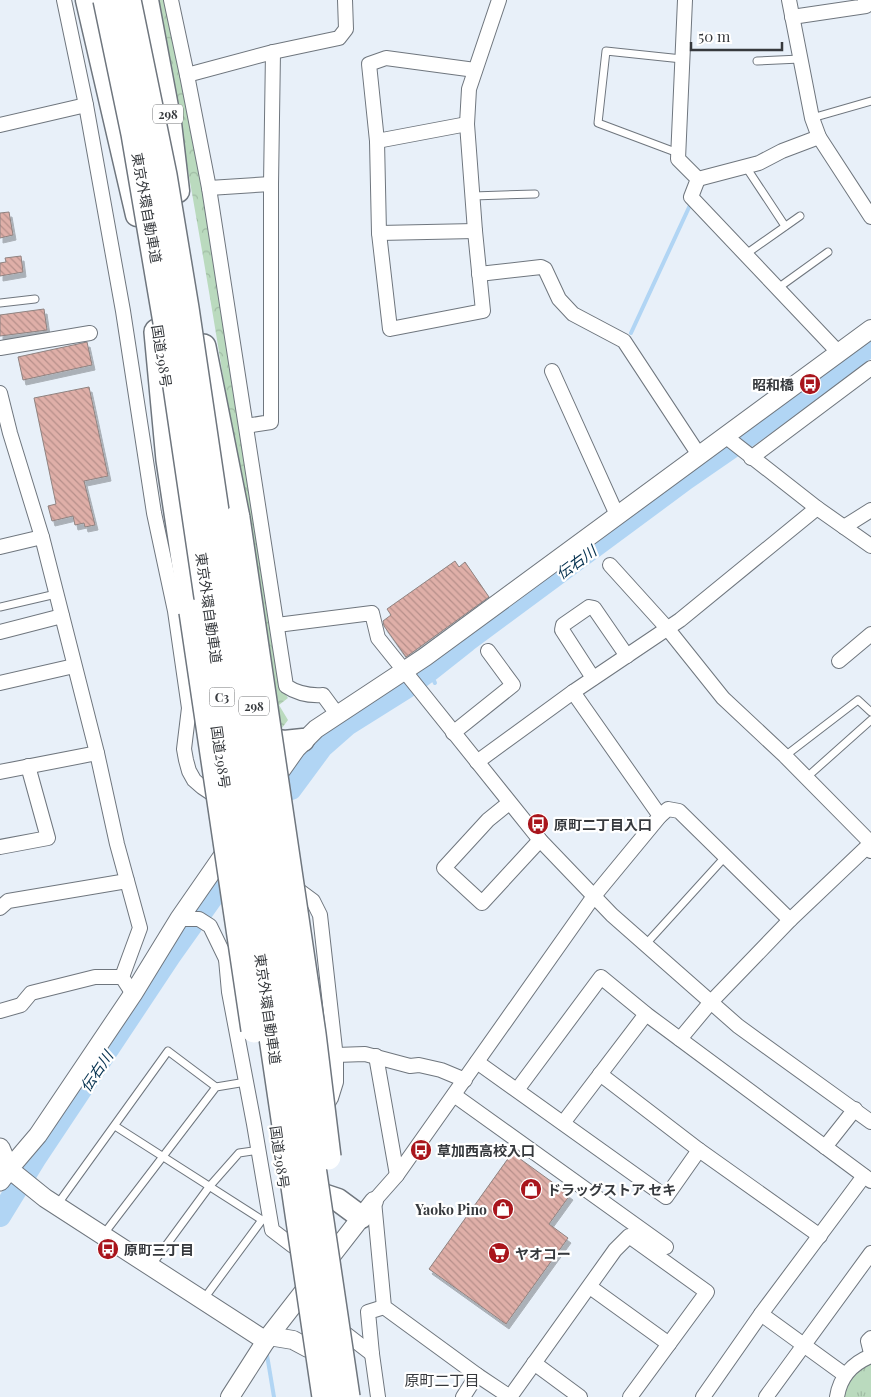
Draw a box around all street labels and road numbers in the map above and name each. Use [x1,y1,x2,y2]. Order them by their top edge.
road number: 298 [153,105,183,124]
street label: 東京外環自動車道 [128,151,166,265]
street label: 国道298号 [148,323,176,389]
street label: 東京外環自動車道 [192,551,226,665]
road number: C3 [210,688,234,706]
road number: 298 [239,696,269,716]
street label: 国道298号 [207,724,235,790]
street label: 東京外環自動車道 [251,952,285,1066]
street label: 国道298号 [266,1124,294,1190]

